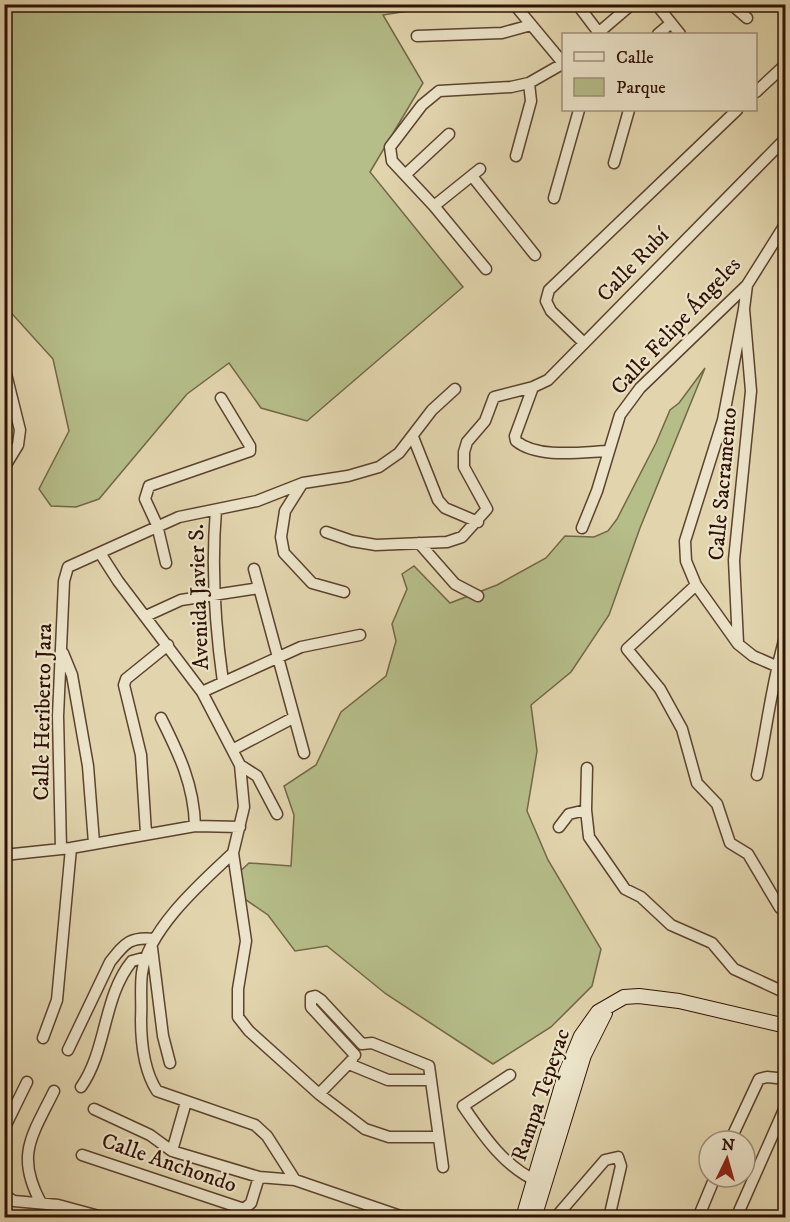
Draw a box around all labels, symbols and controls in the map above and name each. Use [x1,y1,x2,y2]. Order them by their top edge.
legend [562,33,757,111]
text: Calle [616,47,654,69]
text: Parque [616,77,666,99]
street label: Calle Rubí [591,222,676,308]
street label: Calle Felipe Ángeles [605,251,747,400]
street label: Calle Sacramento [703,406,743,562]
street label: Avenida Javier S. [183,523,215,671]
street label: Calle Heriberto Jara [28,622,58,801]
street label: Rampa Tepeyac [506,1025,576,1165]
street label: Calle Anchondo [98,1127,240,1199]
north arrow [697,1129,757,1189]
text: N [721,1135,736,1156]

